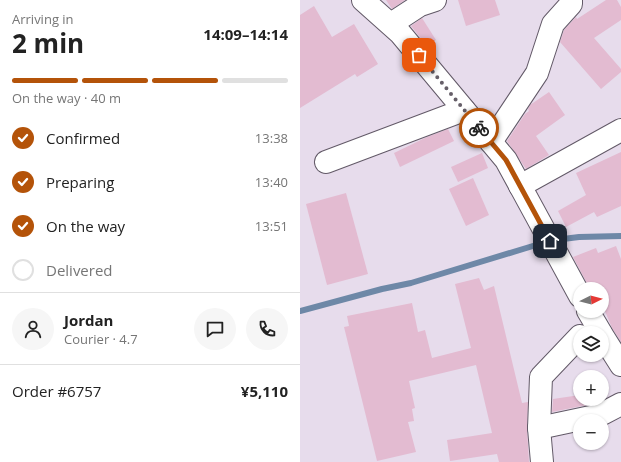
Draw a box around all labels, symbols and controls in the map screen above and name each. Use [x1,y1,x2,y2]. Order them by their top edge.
text: Arriving in [12,10,74,28]
text: 14:09–14:14 [203,24,288,44]
text: 2 min [12,25,84,61]
pin [402,38,436,72]
icon: bag [408,44,430,66]
text: On the way · 40 m [12,89,121,107]
courier [459,108,499,148]
icon: bike [468,117,490,139]
icon: check [12,127,34,149]
text: Confirmed [46,128,120,148]
text: 13:38 [255,129,288,147]
icon: check [12,171,34,193]
text: Preparing [46,172,114,192]
text: 13:40 [255,173,288,191]
icon: check [12,215,34,237]
text: On the way [46,216,125,236]
text: 13:51 [255,217,288,235]
pin [533,224,567,258]
icon: home [539,230,561,252]
text: Delivered [46,260,113,280]
north arrow [573,282,609,318]
map controls [573,282,609,450]
button: person [12,308,54,350]
button: chat [194,308,236,350]
button: phone [246,308,288,350]
text: Jordan [64,310,113,330]
button: layers [573,326,609,362]
text: Courier · 4.7 [64,330,138,348]
button: + [573,370,609,406]
text: Order #6757 [12,381,101,401]
text: ¥5,110 [241,381,288,401]
button: − [573,414,609,450]

